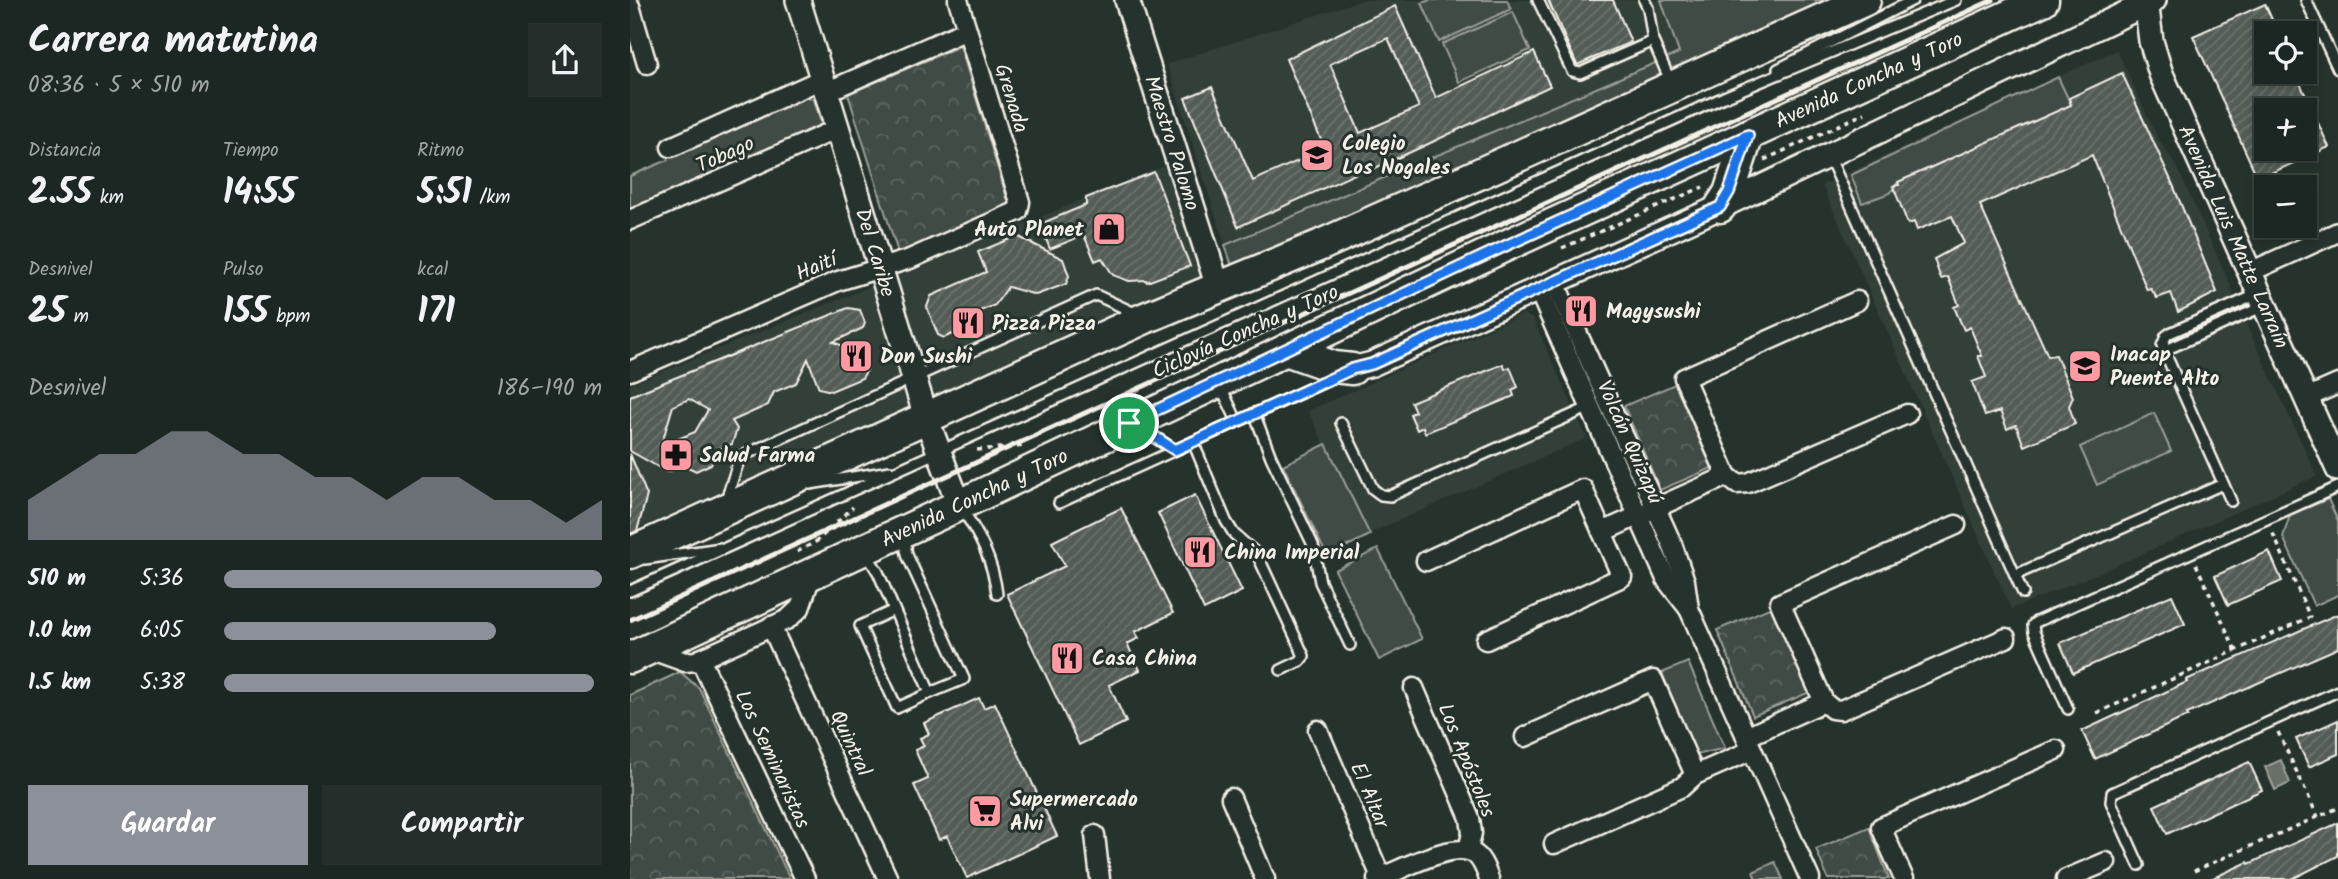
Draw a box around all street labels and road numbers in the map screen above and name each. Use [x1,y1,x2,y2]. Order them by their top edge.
street label: Avenida Concha y Toro [1770,24,1969,139]
street label: Grenada [984,60,1037,137]
street label: Maestro Palomo [1134,72,1208,215]
street label: Avenida Luis Matte Larraín [2168,120,2297,354]
street label: Tobago [691,128,760,183]
street label: Del Caribe [845,204,903,302]
street label: Haití [791,243,845,291]
street label: Ciclovía Concha y Toro [1147,276,1344,388]
street label: Volcán Quizapú [1587,375,1671,511]
street label: Avenida Concha y Toro [876,440,1074,557]
street label: Los Seminaristas [725,685,818,834]
street label: Los Apóstoles [1428,698,1504,823]
street label: Quintral [820,705,879,782]
street label: El Altar [1340,758,1398,835]

